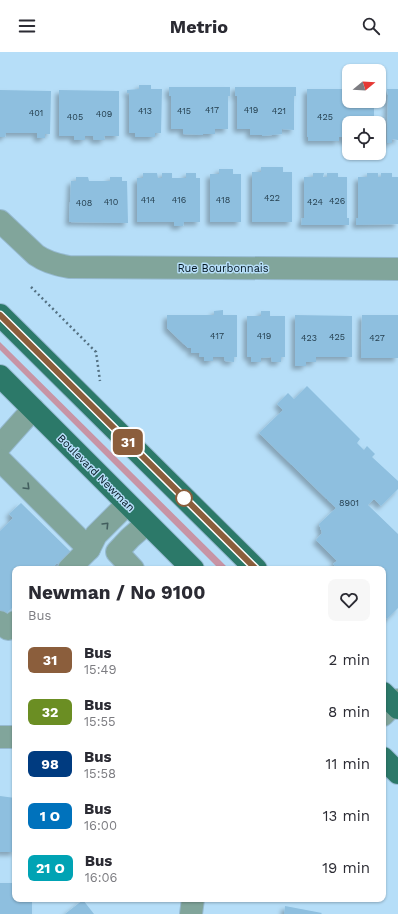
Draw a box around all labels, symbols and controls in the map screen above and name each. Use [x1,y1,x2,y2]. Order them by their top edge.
icon: menu [16,15,38,37]
icon: search [360,15,382,37]
text: Metrio [170,16,228,37]
north arrow [342,64,386,108]
map controls [342,64,386,160]
house number: 417 [205,105,219,115]
house number: 419 [244,105,258,115]
house number: 413 [138,106,152,116]
house number: 415 [177,106,191,116]
house number: 421 [272,106,286,116]
house number: 401 [29,108,43,118]
house number: 409 [96,109,112,119]
house number: 405 [67,112,83,122]
house number: 425 [317,112,333,122]
button: locate [342,116,386,160]
house number: 422 [264,193,280,203]
house number: 414 [141,195,156,205]
house number: 416 [172,195,186,205]
house number: 418 [216,195,230,205]
house number: 426 [329,196,345,206]
house number: 410 [104,197,119,207]
house number: 424 [307,197,323,207]
house number: 408 [76,198,92,208]
street label: Rue Bourbonnais [177,262,269,275]
house number: 417 [210,331,224,341]
house number: 419 [257,331,271,341]
house number: 425 [329,332,345,342]
house number: 423 [301,333,317,343]
house number: 427 [369,333,385,343]
line badge: 31 [110,429,146,455]
street label: Boulevard Newman [55,432,137,514]
text: 31 [121,434,135,450]
one-way arrow [23,482,30,490]
unlabelled marker [175,489,193,507]
house number: 8901 [339,498,359,508]
one-way arrow [101,522,108,530]
button: heart [328,579,370,621]
text: Newman / No 9100 [28,581,205,604]
text: Bus [28,608,51,623]
text: Bus [84,644,112,662]
text: 2 min [329,651,370,669]
text: 31 [43,652,57,668]
text: 15:49 [84,662,116,677]
text: Bus [84,696,112,714]
text: 8 min [328,703,370,721]
text: 32 [42,704,58,720]
text: 15:55 [84,714,116,729]
text: Bus [84,748,112,766]
text: 11 min [326,755,370,773]
text: 98 [41,756,59,772]
text: 15:58 [84,766,116,781]
text: Bus [84,800,112,818]
text: 13 min [323,807,370,825]
text: 1 O [40,808,60,824]
text: 16:00 [84,818,117,833]
text: Bus [85,852,112,870]
text: 19 min [322,859,370,877]
text: 21 O [36,860,65,876]
text: 16:06 [85,870,118,885]

